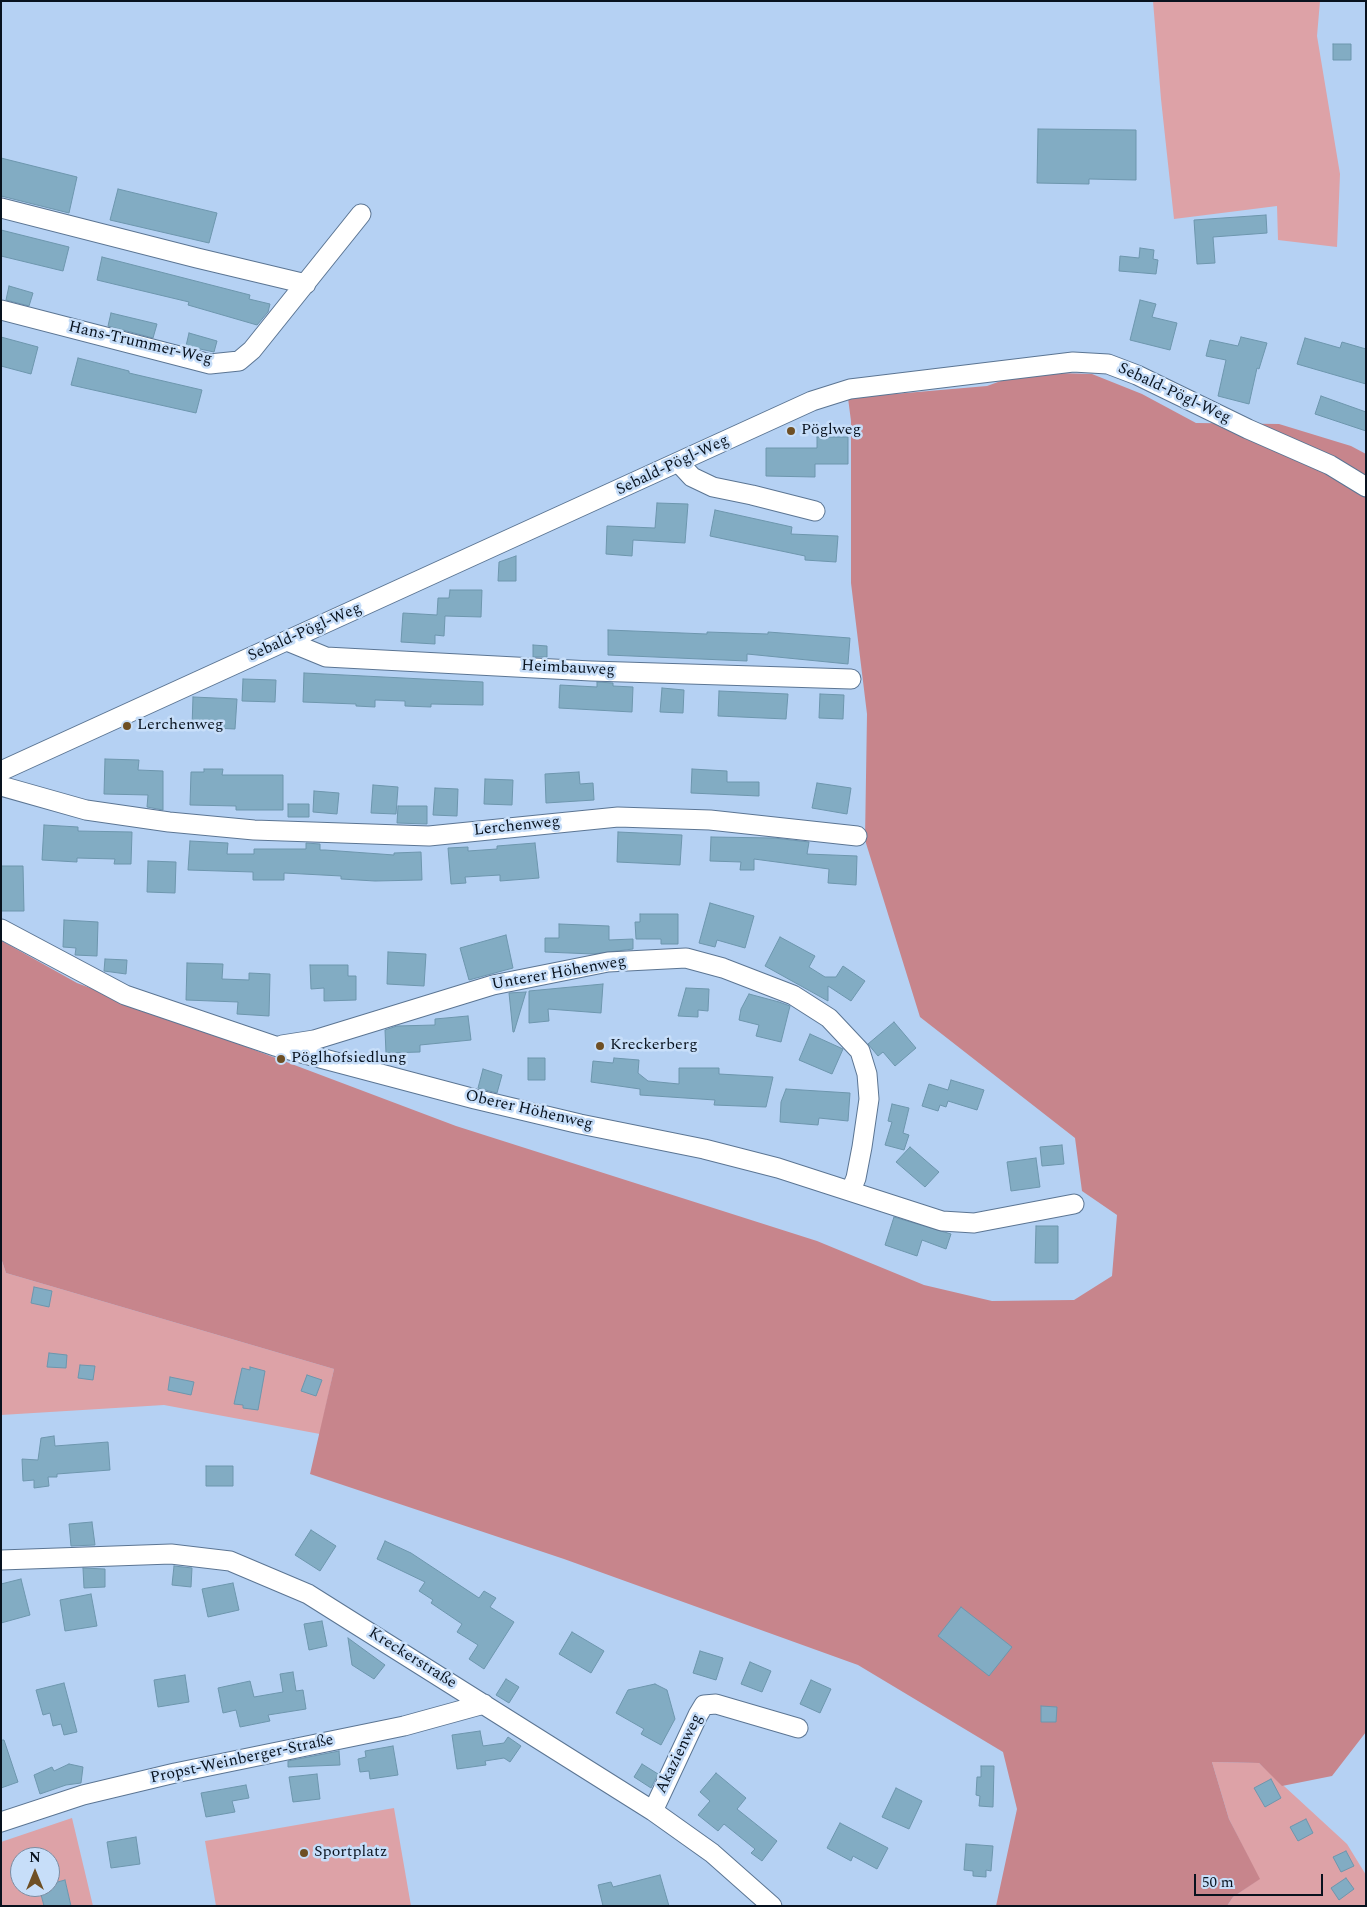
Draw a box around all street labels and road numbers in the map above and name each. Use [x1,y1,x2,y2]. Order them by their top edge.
street label: Hans-Trummer-Weg [66,318,214,370]
street label: Sebald-Pögl-Weg [1115,359,1233,429]
street label: Sebald-Pögl-Weg [614,431,732,501]
street label: Sebald-Pögl-Weg [245,599,365,667]
street label: Heimbauweg [521,657,615,681]
street label: Lerchenweg [473,813,561,841]
street label: Unterer Höhenweg [490,953,628,995]
street label: Oberer Höhenweg [463,1087,595,1135]
street label: Kreckerstraße [364,1624,460,1694]
street label: Akazienweg [652,1711,708,1797]
street label: Propst-Weinberger-Straße [149,1731,335,1789]

